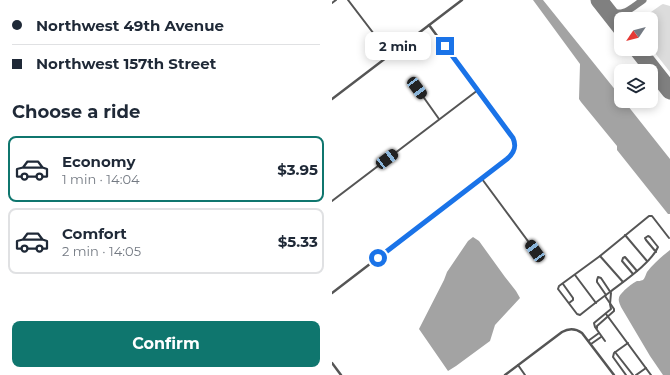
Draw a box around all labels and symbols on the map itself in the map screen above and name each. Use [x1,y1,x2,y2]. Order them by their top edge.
north arrow [614,12,658,56]
callout: 2 min [365,32,431,60]
route end [436,37,454,55]
car [405,75,429,101]
car [374,147,400,171]
car [523,238,547,264]
route start [369,249,387,267]

